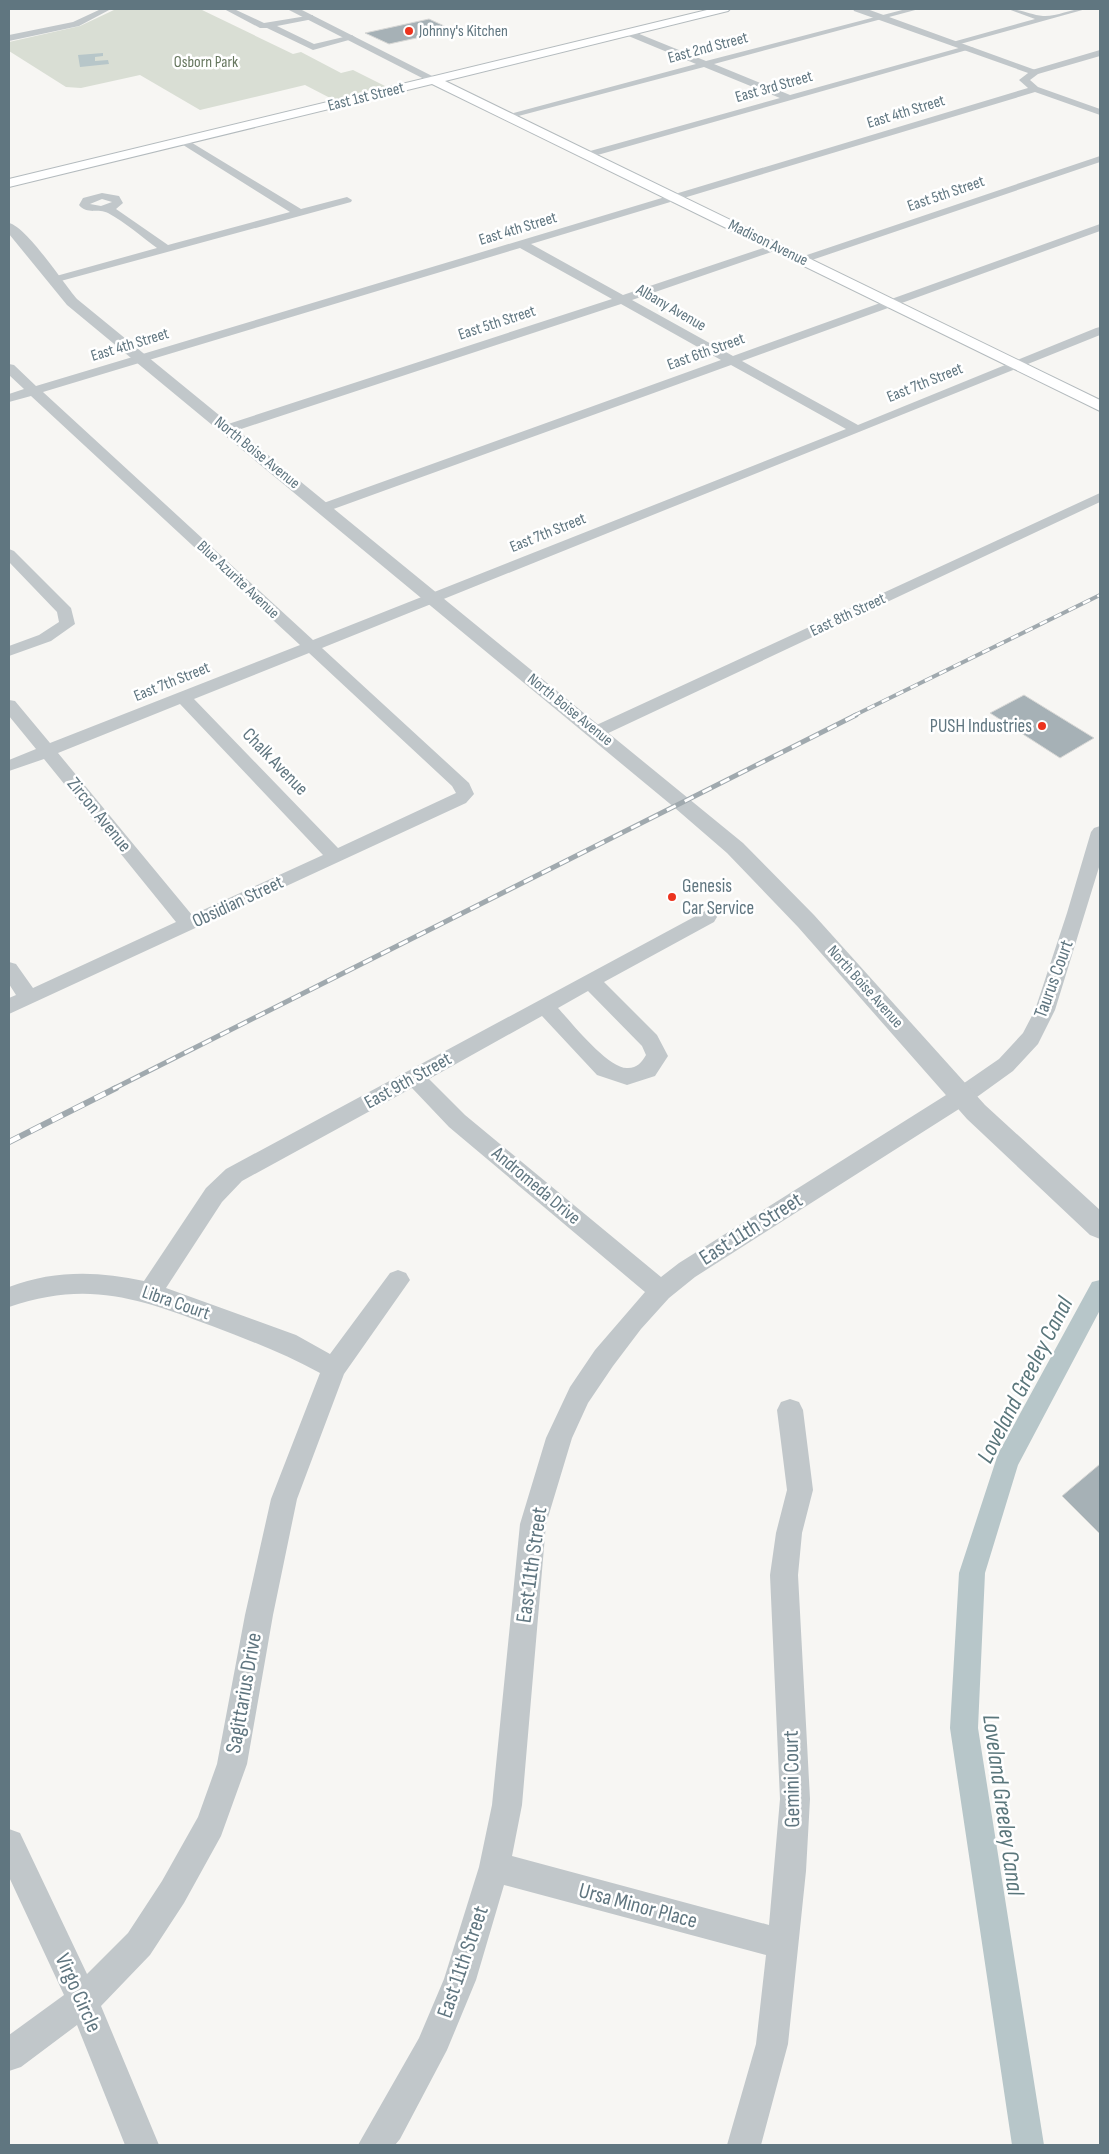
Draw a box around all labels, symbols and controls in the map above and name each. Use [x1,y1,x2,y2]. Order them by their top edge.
place label: Johnny's Kitchen [418,22,508,41]
marker: Johnny's Kitchen [403,25,415,37]
street label: East 2nd Street [666,28,750,68]
park label: Osborn Park [174,53,238,72]
street label: East 3rd Street [733,67,815,107]
street label: East 1st Street [326,78,406,116]
street label: East 4th Street [865,91,947,133]
street label: East 5th Street [905,172,987,216]
street label: East 4th Street [477,208,559,250]
street label: Madison Avenue [725,216,811,270]
street label: Albany Avenue [632,280,709,336]
street label: East 5th Street [456,302,538,344]
street label: East 4th Street [89,324,171,366]
street label: East 6th Street [665,329,747,375]
street label: East 7th Street [884,359,966,407]
street label: North Boise Avenue [210,413,304,493]
street label: East 7th Street [507,509,589,557]
street label: Blue Azurite Avenue [193,537,283,623]
street label: East 8th Street [807,589,889,641]
street label: East 7th Street [131,658,213,706]
street label: North Boise Avenue [523,670,617,750]
place label: PUSH Industries [930,715,1032,738]
marker: PUSH Industries [1036,720,1048,732]
street label: Chalk Avenue [237,723,313,801]
street label: Zircon Avenue [62,773,136,857]
street label: Obsidian Street [189,871,287,933]
place label: Genesis Car Service [682,875,754,920]
marker: Genesis Car Service [666,891,678,903]
street label: Taurus Court [1029,937,1079,1021]
street label: North Boise Avenue [823,942,907,1032]
street label: East 9th Street [360,1048,456,1114]
street label: Andromeda Drive [486,1142,585,1230]
street label: East 11th Street [694,1187,808,1271]
street label: Libra Court [139,1281,213,1325]
water label: Loveland Greeley Canal [971,1292,1080,1468]
street label: East 11th Street [511,1505,554,1625]
street label: Sagittarius Drive [220,1631,268,1755]
water label: Loveland Greeley Canal [976,1713,1030,1898]
street label: Gemini Court [778,1730,806,1828]
street label: Ursa Minor Place [576,1877,700,1935]
street label: East 11th Street [431,1902,495,2022]
street label: Virgo Circle [49,1949,107,2037]

